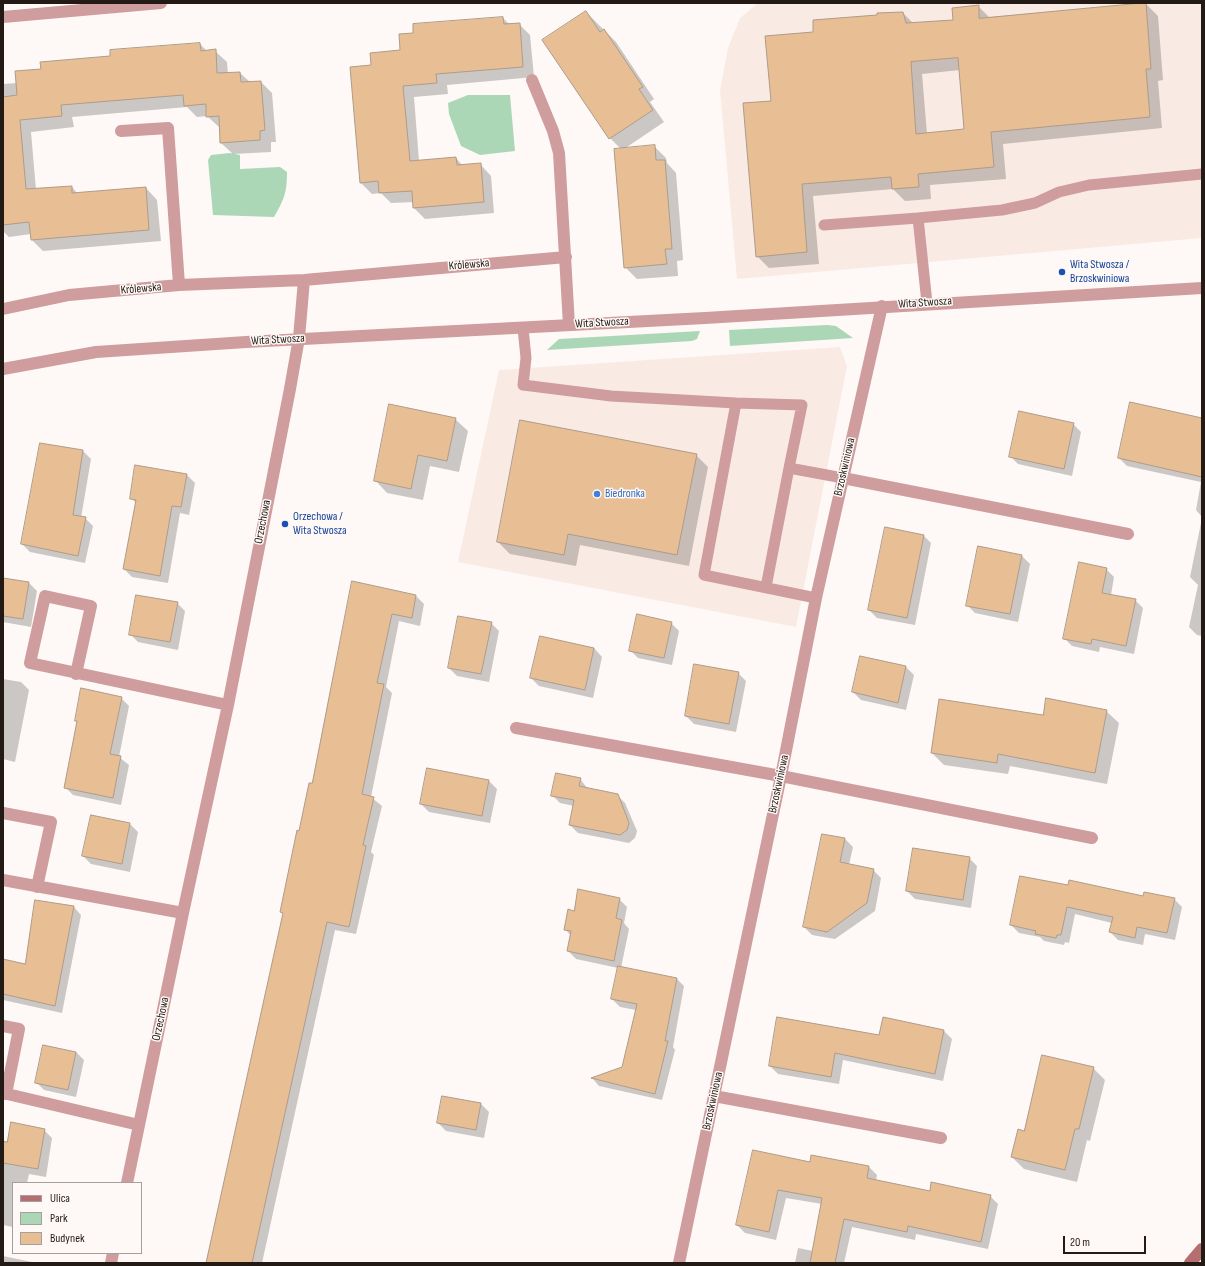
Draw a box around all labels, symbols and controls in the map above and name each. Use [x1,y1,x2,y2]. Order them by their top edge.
street label: Królewska [448,256,490,274]
place label: Wita Stwosza / Brzoskwiniowa [1070,258,1129,286]
marker: Wita Stwosza / Brzoskwiniowa [1057,267,1067,277]
street label: Królewska [120,280,162,298]
street label: Wita Stwosza [898,294,952,312]
street label: Wita Stwosza [575,314,629,332]
street label: Wita Stwosza [251,331,305,349]
street label: Brzoskwiniowa [831,436,859,498]
place label: Biedronka [605,487,645,501]
marker: Biedronka [592,489,602,499]
street label: Orzechowa [252,499,274,545]
place label: Orzechowa / Wita Stwosza [293,510,347,538]
marker: Orzechowa / Wita Stwosza [280,519,290,529]
street label: Brzoskwiniowa [766,754,792,814]
street label: Orzechowa [149,996,173,1042]
street label: Brzoskwiniowa [700,1071,726,1131]
legend [12,1182,142,1254]
text: Ulica [50,1191,70,1206]
text: Park [50,1211,68,1226]
scale bar [1065,1228,1148,1254]
text: Budynek [50,1231,85,1246]
text: 20 m [1070,1235,1090,1250]

